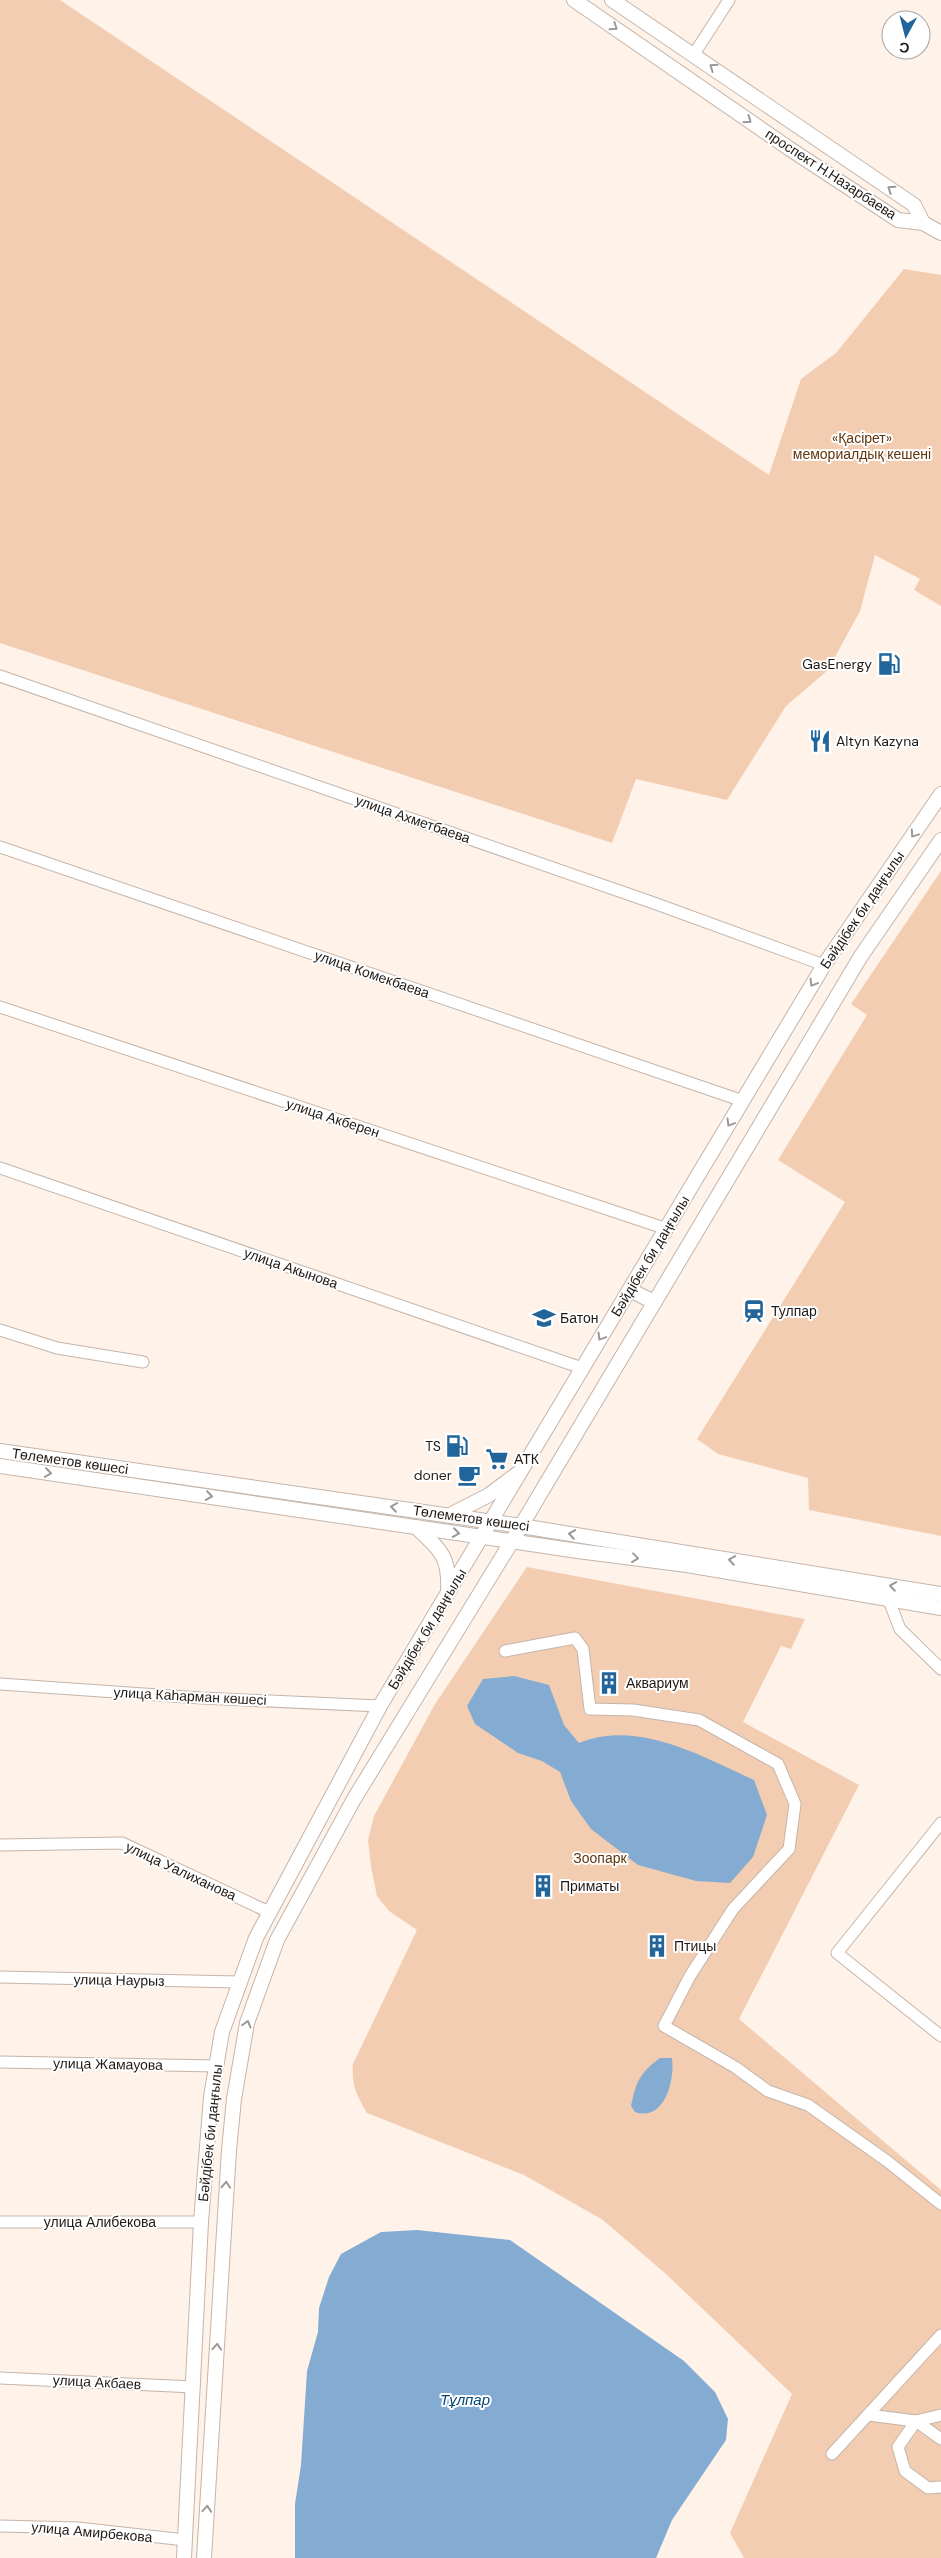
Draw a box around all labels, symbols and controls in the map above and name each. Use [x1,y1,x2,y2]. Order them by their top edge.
north arrow [881,10,931,60]
one-way arrow [609,21,618,31]
text: С [898,38,911,57]
one-way arrow [709,64,719,73]
one-way arrow [742,114,752,123]
street label: проспект Н.Назарбаева [762,125,900,223]
one-way arrow [887,186,896,195]
park label: «Қасірет» мемориалдық кешені [793,429,931,463]
fuel station icon: GasEnergy [876,651,902,677]
place label: GasEnergy [802,655,872,673]
restaurant icon: Altyn Kazyna [807,728,833,754]
place label: Altyn Kazyna [836,732,919,750]
street label: улица Ахметбаева [353,791,473,847]
one-way arrow [911,828,920,838]
street label: Бәйдібек би даңғылы [816,848,908,972]
street label: улица Комекбаева [312,946,432,1002]
one-way arrow [810,978,820,987]
street label: улица Акберен [284,1094,382,1142]
one-way arrow [726,1117,736,1126]
street label: Бәйдібек би даңғылы [607,1192,693,1320]
street label: улица Акынова [242,1243,341,1293]
station icon: Тулпар [741,1298,767,1324]
place label: Тулпар [771,1302,817,1320]
school or university icon: Батон [531,1305,557,1331]
place label: Батон [560,1309,598,1327]
one-way arrow [598,1331,607,1341]
fuel station icon: TS [444,1433,470,1459]
place label: TS [425,1437,441,1455]
street label: Төлеметов көшесі [11,1444,129,1478]
supermarket icon: АТК [484,1446,510,1472]
place label: АТК [514,1450,540,1468]
cafe icon: doner [456,1462,482,1488]
place label: doner [414,1466,452,1484]
one-way arrow [44,1467,53,1477]
one-way arrow [205,1490,213,1501]
street label: Төлеметов көшесі [412,1501,530,1535]
one-way arrow [390,1502,398,1513]
one-way arrow [453,1527,461,1538]
one-way arrow [568,1529,576,1539]
one-way arrow [631,1552,639,1563]
one-way arrow [728,1555,737,1565]
street label: Бәйдібек би даңғылы [384,1565,470,1693]
one-way arrow [889,1581,897,1591]
building icon: Аквариум [596,1670,622,1696]
place label: Аквариум [626,1674,689,1692]
street label: улица Каһарман көшесі [113,1683,267,1709]
street label: улица Уалиханова [123,1837,239,1905]
park label: Зоопарк [573,1849,628,1867]
building icon: Приматы [530,1873,556,1899]
place label: Приматы [560,1877,619,1895]
building icon: Птицы [644,1933,670,1959]
place label: Птицы [674,1937,716,1955]
street label: улица Наурыз [73,1970,165,1990]
one-way arrow [241,2020,252,2028]
street label: улица Жамауова [53,2054,163,2074]
street label: Бәйдібек би даңғылы [194,2063,226,2203]
one-way arrow [221,2181,232,2189]
street label: улица Алибекова [44,2213,156,2231]
one-way arrow [211,2343,222,2351]
street label: улица Акбаев [52,2371,142,2393]
water label: Тұлпар [440,2390,490,2410]
one-way arrow [201,2505,212,2513]
street label: улица Амирбекова [31,2518,154,2546]

